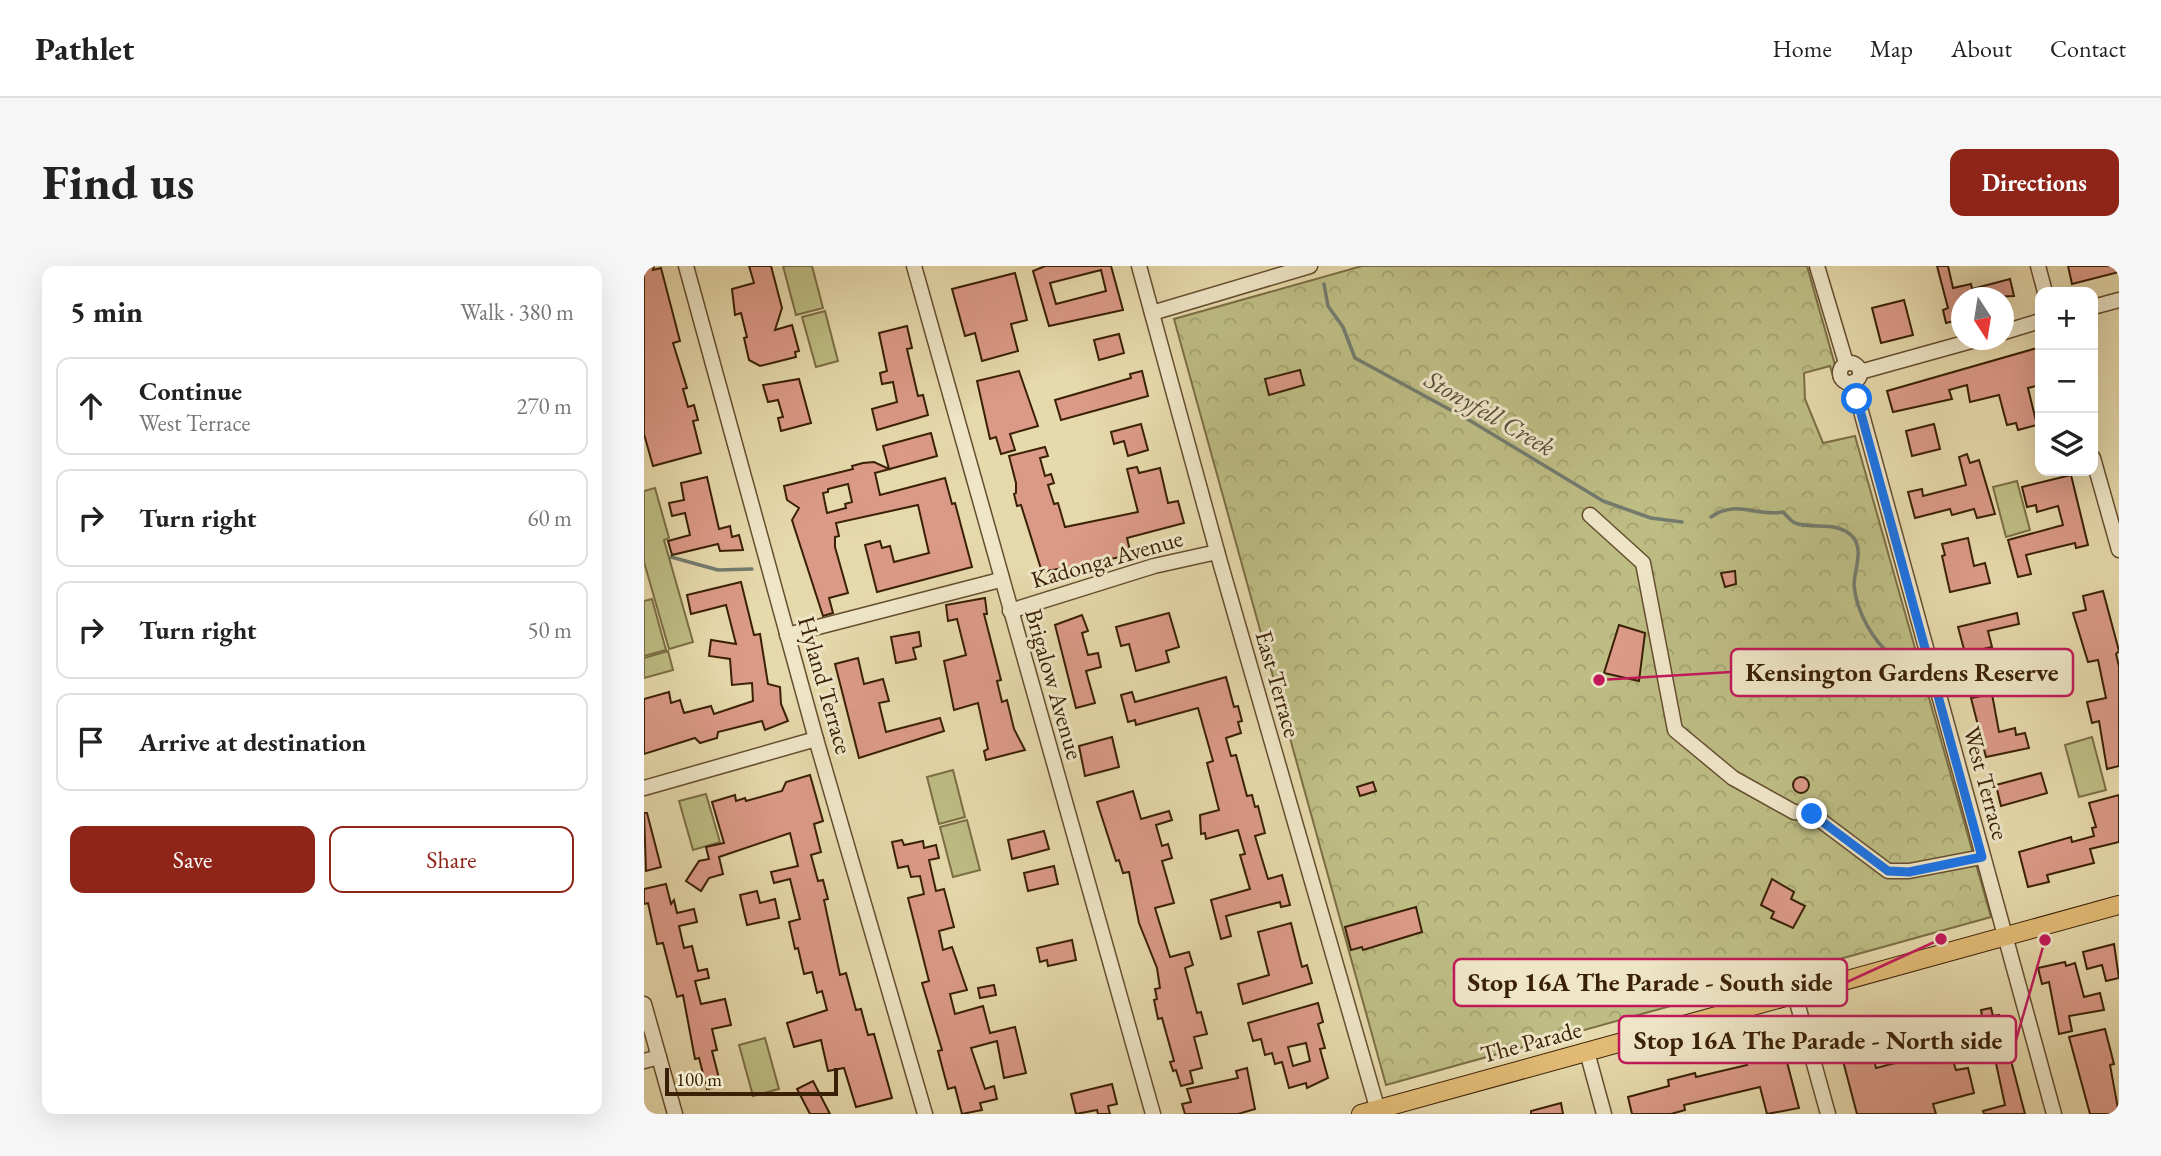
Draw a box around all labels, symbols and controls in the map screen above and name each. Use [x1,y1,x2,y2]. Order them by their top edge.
text: Pathlet [35,27,134,70]
text: Home [1772,33,1832,64]
text: Map [1870,33,1913,64]
text: About [1951,33,2012,64]
text: Contact [2050,33,2126,64]
button: Directions [1950,149,2119,216]
text: Find us [42,150,194,214]
north arrow [1951,287,2014,350]
map controls [2035,287,2098,476]
button: + [2035,287,2098,350]
text: 5 min [70,292,143,331]
text: Walk · 380 m [460,297,574,327]
button: − [2035,350,2098,413]
water label: Stonyfell Creek [1418,362,1561,464]
text: Continue [139,374,242,408]
route start [1841,383,1872,414]
icon: ahead [72,387,110,425]
text: 270 m [516,391,572,421]
text: West Terrace [139,408,250,438]
button: layers [2035,413,2098,476]
icon: right [72,499,110,537]
text: Turn right [139,501,257,535]
text: 60 m [527,503,572,533]
street label: Kadonga Avenue [1027,522,1186,595]
street label: Brigalow Avenue [1018,605,1091,763]
icon: right [72,611,110,649]
street label: Hyland Terrace [791,612,860,757]
text: Turn right [139,613,257,647]
text: 50 m [527,615,572,645]
street label: East Terrace [1248,627,1309,741]
callout: Kensington Gardens Reserve [1731,649,2073,696]
text: Kensington Gardens Reserve [1745,655,2059,689]
icon: arrive [72,723,110,761]
street label: West Terrace [1956,723,2016,843]
text: Arrive at destination [139,725,366,759]
route end [1796,798,1827,829]
button: Save [70,826,315,893]
button: Share [329,826,574,893]
callout: Stop 16A The Parade - South side [1454,959,1847,1006]
text: Stop 16A The Parade - South side [1468,965,1833,999]
street label: The Parade [1477,1013,1585,1070]
callout: Stop 16A The Parade - North side [1619,1016,2016,1063]
text: Stop 16A The Parade - North side [1634,1023,2002,1057]
scale bar [665,1065,838,1097]
text: 100 m [676,1067,722,1092]

